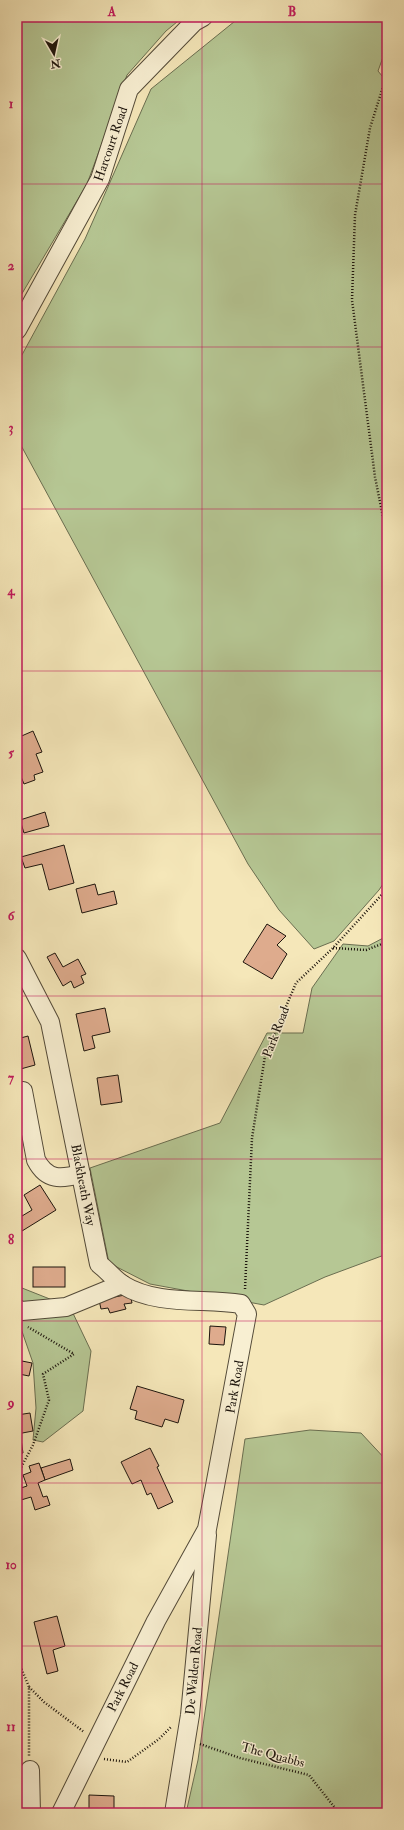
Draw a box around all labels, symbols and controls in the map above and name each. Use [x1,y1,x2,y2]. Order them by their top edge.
text: A [107,4,117,20]
text: B [288,4,296,20]
north arrow [34,34,74,74]
text: N [48,56,62,71]
text: 1 [9,96,14,112]
street label: Harcourt Road [91,104,131,183]
text: 2 [8,258,15,274]
text: 3 [9,420,14,436]
text: 4 [6,583,15,599]
text: 5 [8,745,14,761]
text: 6 [8,908,16,924]
street label: Park Road [259,1004,293,1060]
text: 7 [8,1070,15,1086]
street label: Blackheath Way [66,1143,99,1228]
text: 8 [8,1232,14,1248]
street label: Park Road [222,1359,248,1415]
text: 9 [6,1395,15,1411]
text: 10 [5,1557,17,1573]
street label: De Walden Road [182,1626,206,1715]
street label: Park Road [104,1659,143,1715]
text: 11 [6,1719,16,1735]
street label: The Quabbs [240,1739,307,1771]

